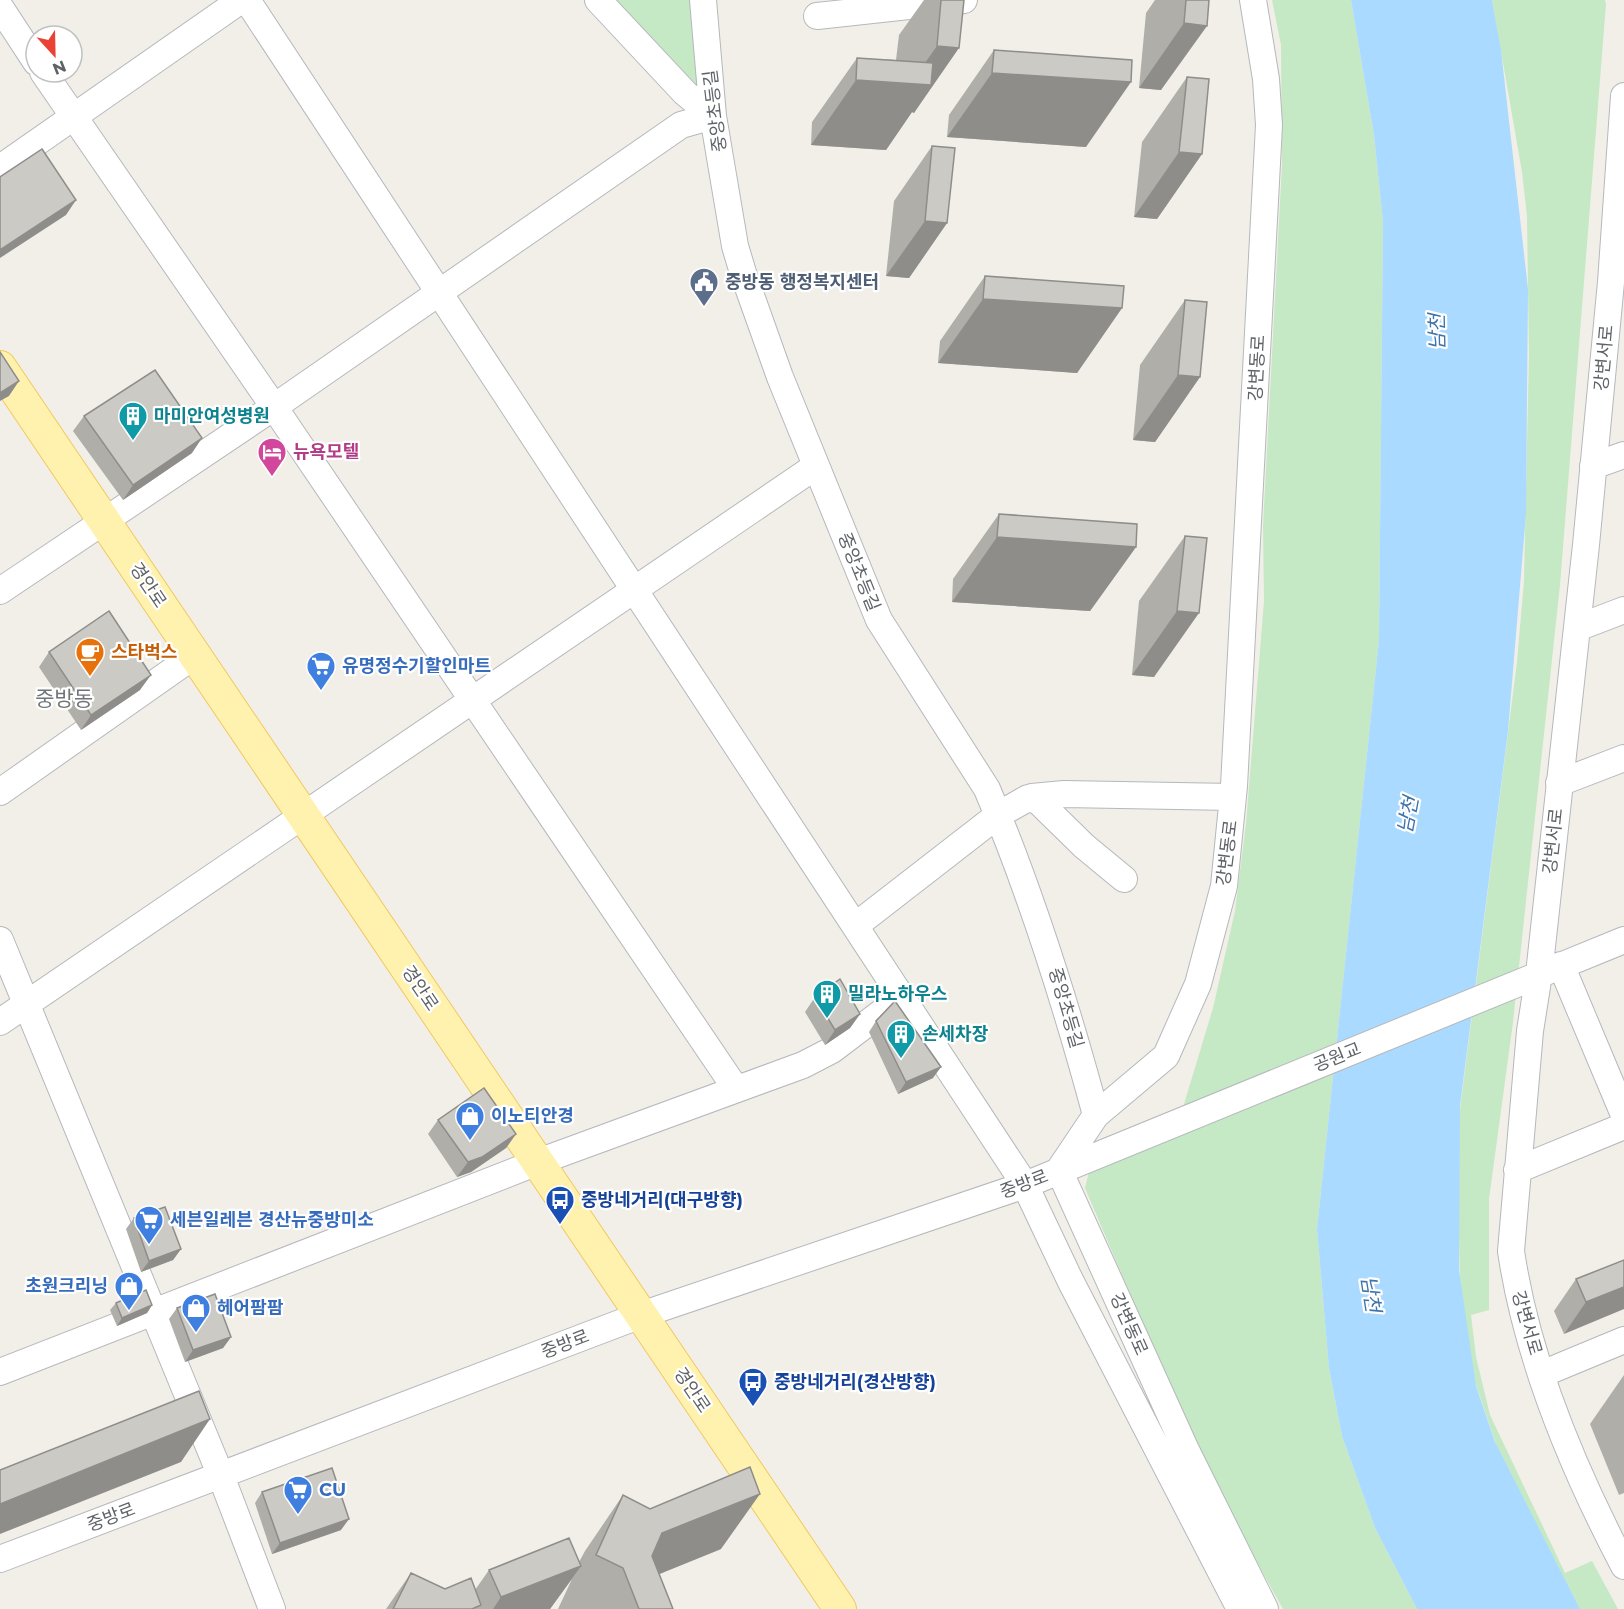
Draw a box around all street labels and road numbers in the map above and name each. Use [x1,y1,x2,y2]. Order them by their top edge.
street label: 중앙초등길 [699,69,731,153]
street label: 강변서로 [1590,324,1618,392]
street label: 강변동로 [1244,334,1270,402]
street label: 중앙초등길 [833,529,885,615]
street label: 경안로 [125,558,171,612]
street label: 강변서로 [1539,807,1567,875]
street label: 강변동로 [1212,819,1242,887]
street label: 경안로 [397,961,443,1015]
street label: 중앙초등길 [1044,965,1088,1051]
street label: 공원교 [1310,1037,1364,1077]
street label: 중방로 [997,1165,1051,1203]
street label: 강변서로 [1507,1288,1547,1358]
street label: 강변동로 [1105,1289,1153,1359]
street label: 중방로 [538,1325,592,1363]
street label: 경안로 [669,1363,715,1417]
street label: 중방로 [84,1498,138,1536]

